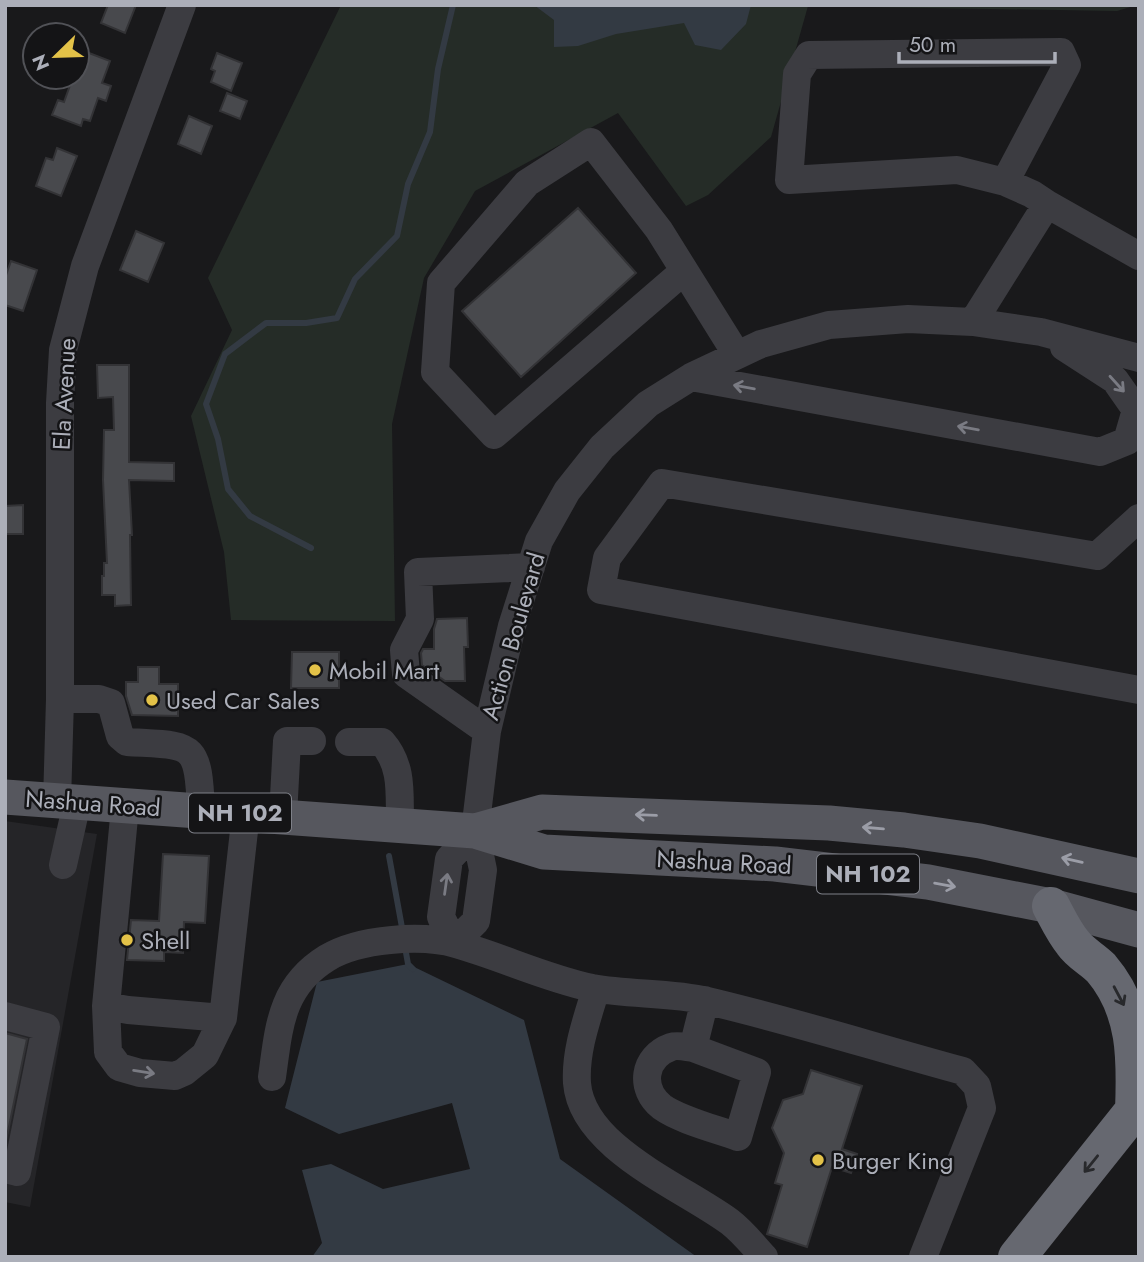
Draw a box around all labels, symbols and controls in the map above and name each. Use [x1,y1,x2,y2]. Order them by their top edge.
north arrow [21,21,91,91]
scale bar [899,21,1055,65]
text: 50 m [909,30,956,60]
text: N [25,50,56,75]
street label: Ela Avenue [44,337,84,451]
one-way arrow [1109,375,1125,393]
one-way arrow [733,380,756,393]
one-way arrow [957,421,980,434]
street label: Action Boulevard [472,548,554,724]
place label: Mobil Mart [329,653,439,688]
marker: Mobil Mart [307,662,323,678]
place label: Used Car Sales [166,683,320,718]
marker: Used Car Sales [144,692,160,708]
street label: Nashua Road [24,781,162,825]
road number: NH 102 [189,793,291,832]
one-way arrow [635,809,658,822]
one-way arrow [863,821,885,834]
street label: Nashua Road [655,841,793,883]
one-way arrow [1061,853,1084,866]
road number: NH 102 [817,854,919,894]
one-way arrow [439,873,452,896]
one-way arrow [933,879,956,892]
place label: Shell [141,923,190,958]
marker: Shell [119,932,135,948]
one-way arrow [1113,985,1126,1006]
one-way arrow [132,1066,155,1079]
place label: Burger King [832,1143,953,1178]
marker: Burger King [810,1152,826,1168]
one-way arrow [1084,1154,1099,1173]

